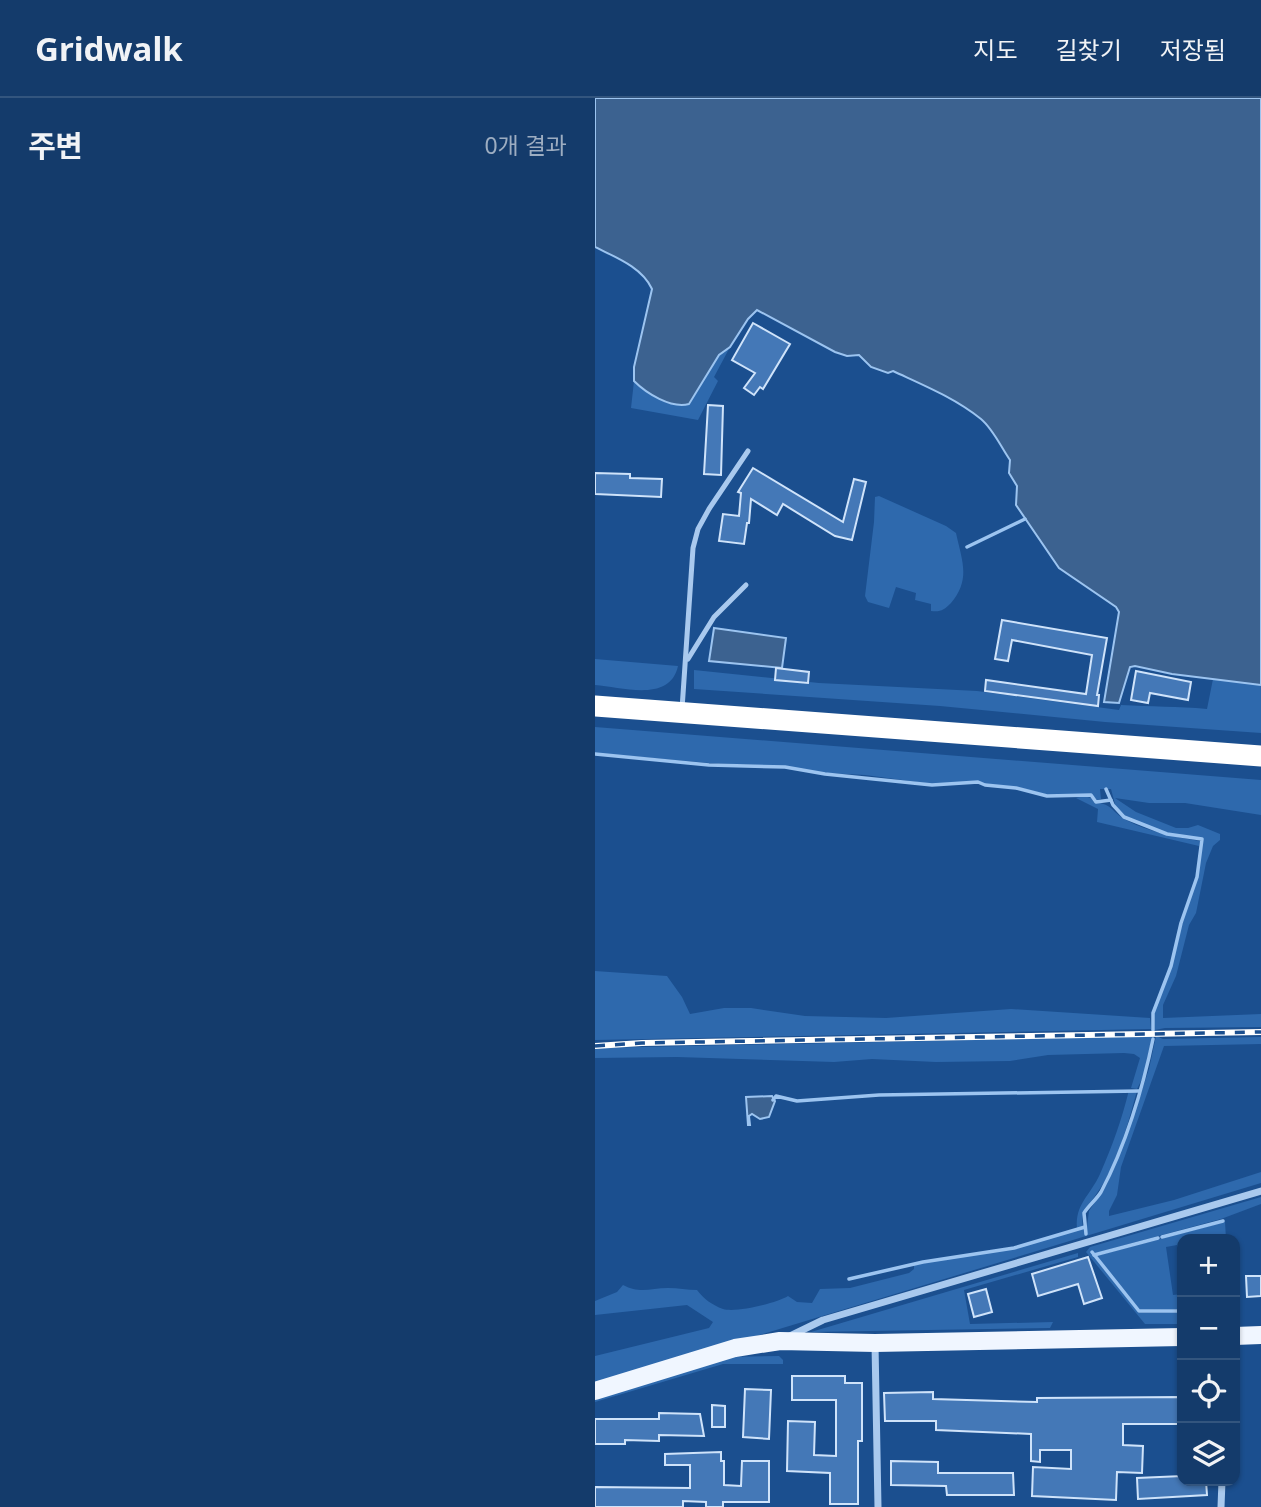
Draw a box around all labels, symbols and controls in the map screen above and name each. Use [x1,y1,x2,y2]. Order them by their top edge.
text: Gridwalk [35,26,183,71]
text: 지도 [973,33,1018,66]
text: 길찾기 [1056,33,1122,66]
text: 저장됨 [1160,33,1226,66]
text: 주변 [28,125,83,166]
text: 0개 결과 [484,129,567,161]
map controls [1177,1234,1240,1486]
button: + [1177,1234,1240,1297]
button: − [1177,1297,1240,1360]
button: locate [1177,1360,1240,1423]
button: layers [1177,1423,1240,1486]

